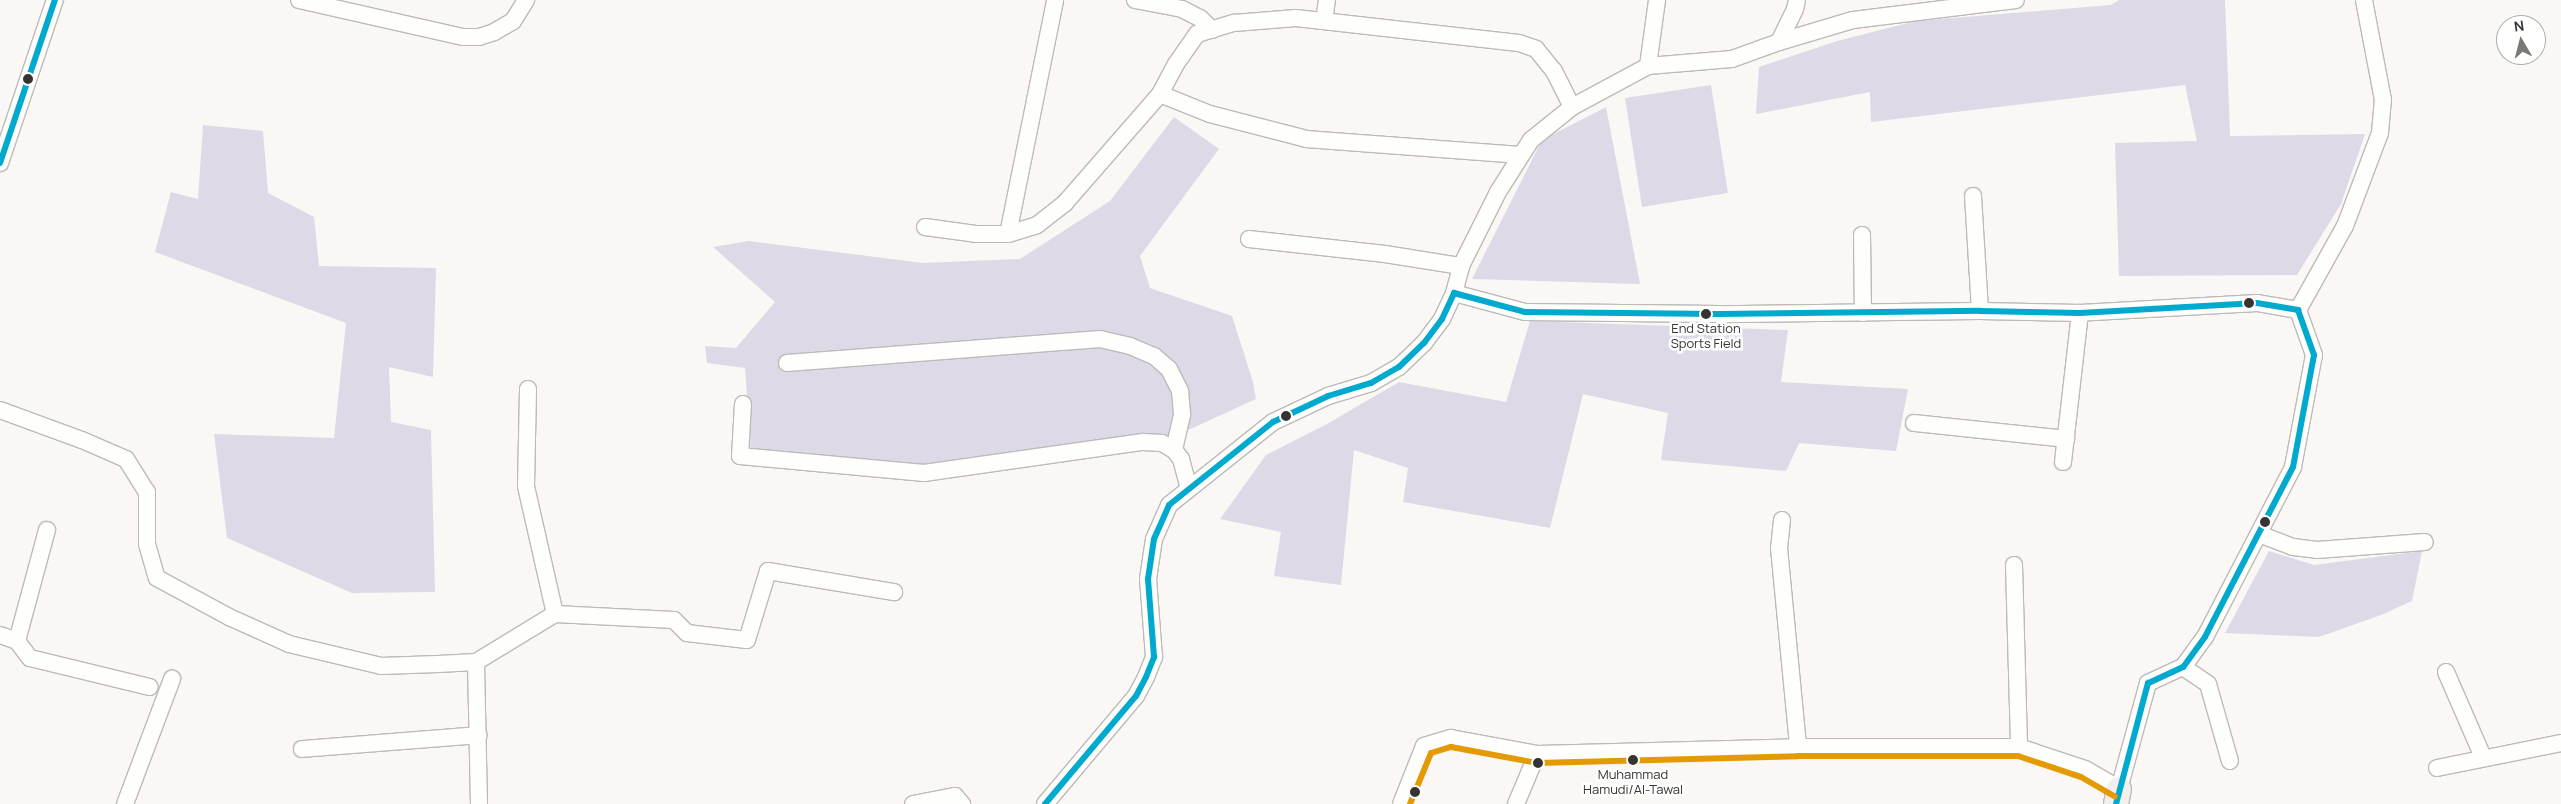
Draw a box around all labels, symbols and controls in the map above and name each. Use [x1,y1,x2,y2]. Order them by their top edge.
north arrow [2496,15,2546,65]
text: N [2513,16,2525,36]
unlabelled marker [23,74,33,84]
unlabelled marker [2244,298,2254,308]
marker: End Station Sports Field [1701,309,1711,319]
place label: End Station Sports Field [1671,321,1741,352]
unlabelled marker [1281,411,1291,421]
unlabelled marker [2260,517,2270,527]
marker: Muhammad Hamudi/Al-Tawal [1628,755,1638,765]
unlabelled marker [1533,758,1543,768]
place label: Muhammad Hamudi/Al-Tawal [1583,767,1683,798]
unlabelled marker [1410,787,1420,797]

